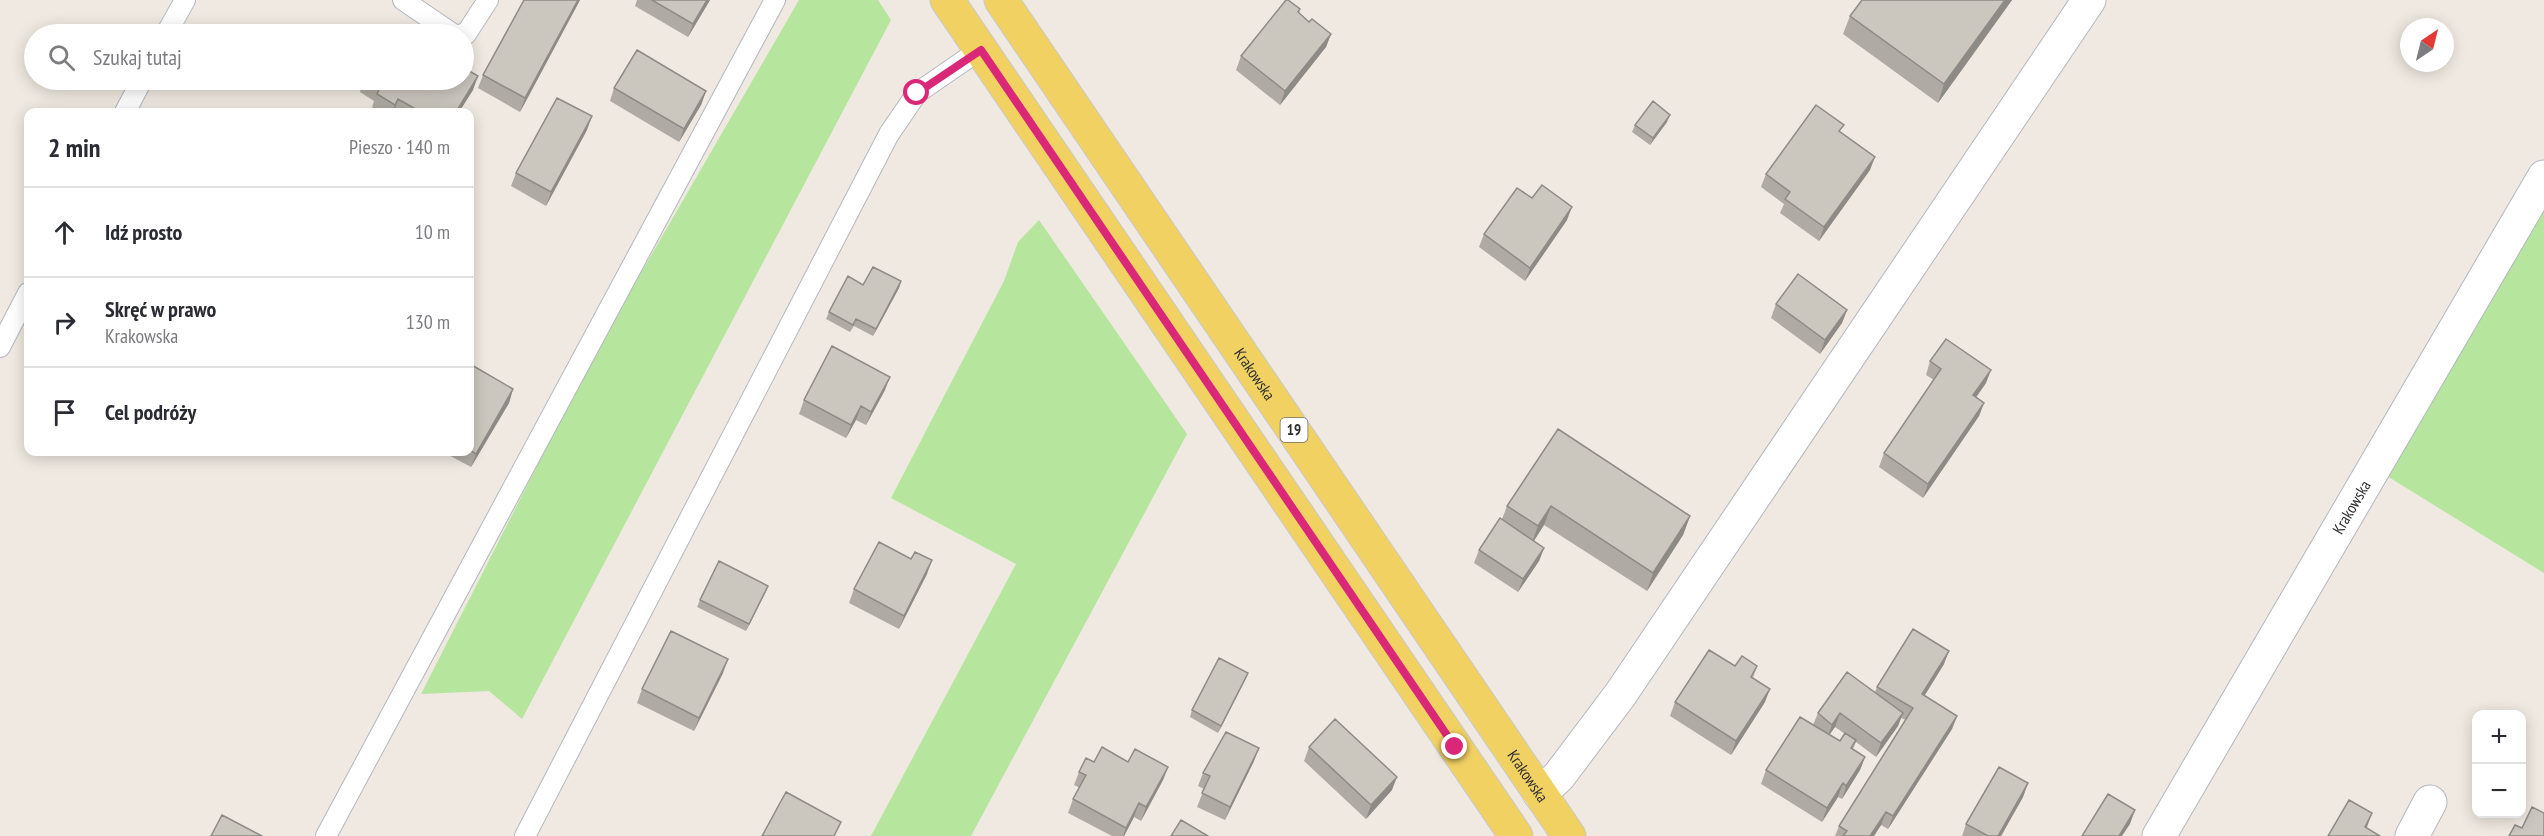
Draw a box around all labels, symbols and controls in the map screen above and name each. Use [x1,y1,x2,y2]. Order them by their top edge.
north arrow [2400,18,2454,72]
search box [24,24,474,90]
icon: search [45,41,78,74]
text: Szukaj tutaj [93,43,182,71]
route start [903,79,929,105]
text: 2 min [48,131,101,164]
text: Pieszo · 140 m [349,134,450,160]
icon: ahead [48,216,81,249]
text: Idź prosto [105,218,182,246]
text: 10 m [415,219,450,245]
text: Skręć w prawo [105,295,216,323]
icon: right [48,306,81,339]
text: 130 m [406,309,450,335]
text: Krakowska [105,323,178,349]
street label: Krakowska [1230,344,1280,404]
icon: arrive [48,396,81,429]
text: Cel podróży [105,398,196,426]
road number: 19 [1280,418,1308,442]
street label: Krakowska [2328,477,2375,537]
map controls [2472,710,2526,818]
button: + [2472,710,2526,764]
route end [1441,733,1467,759]
street label: Krakowska [1503,746,1553,806]
button: − [2472,764,2526,818]

